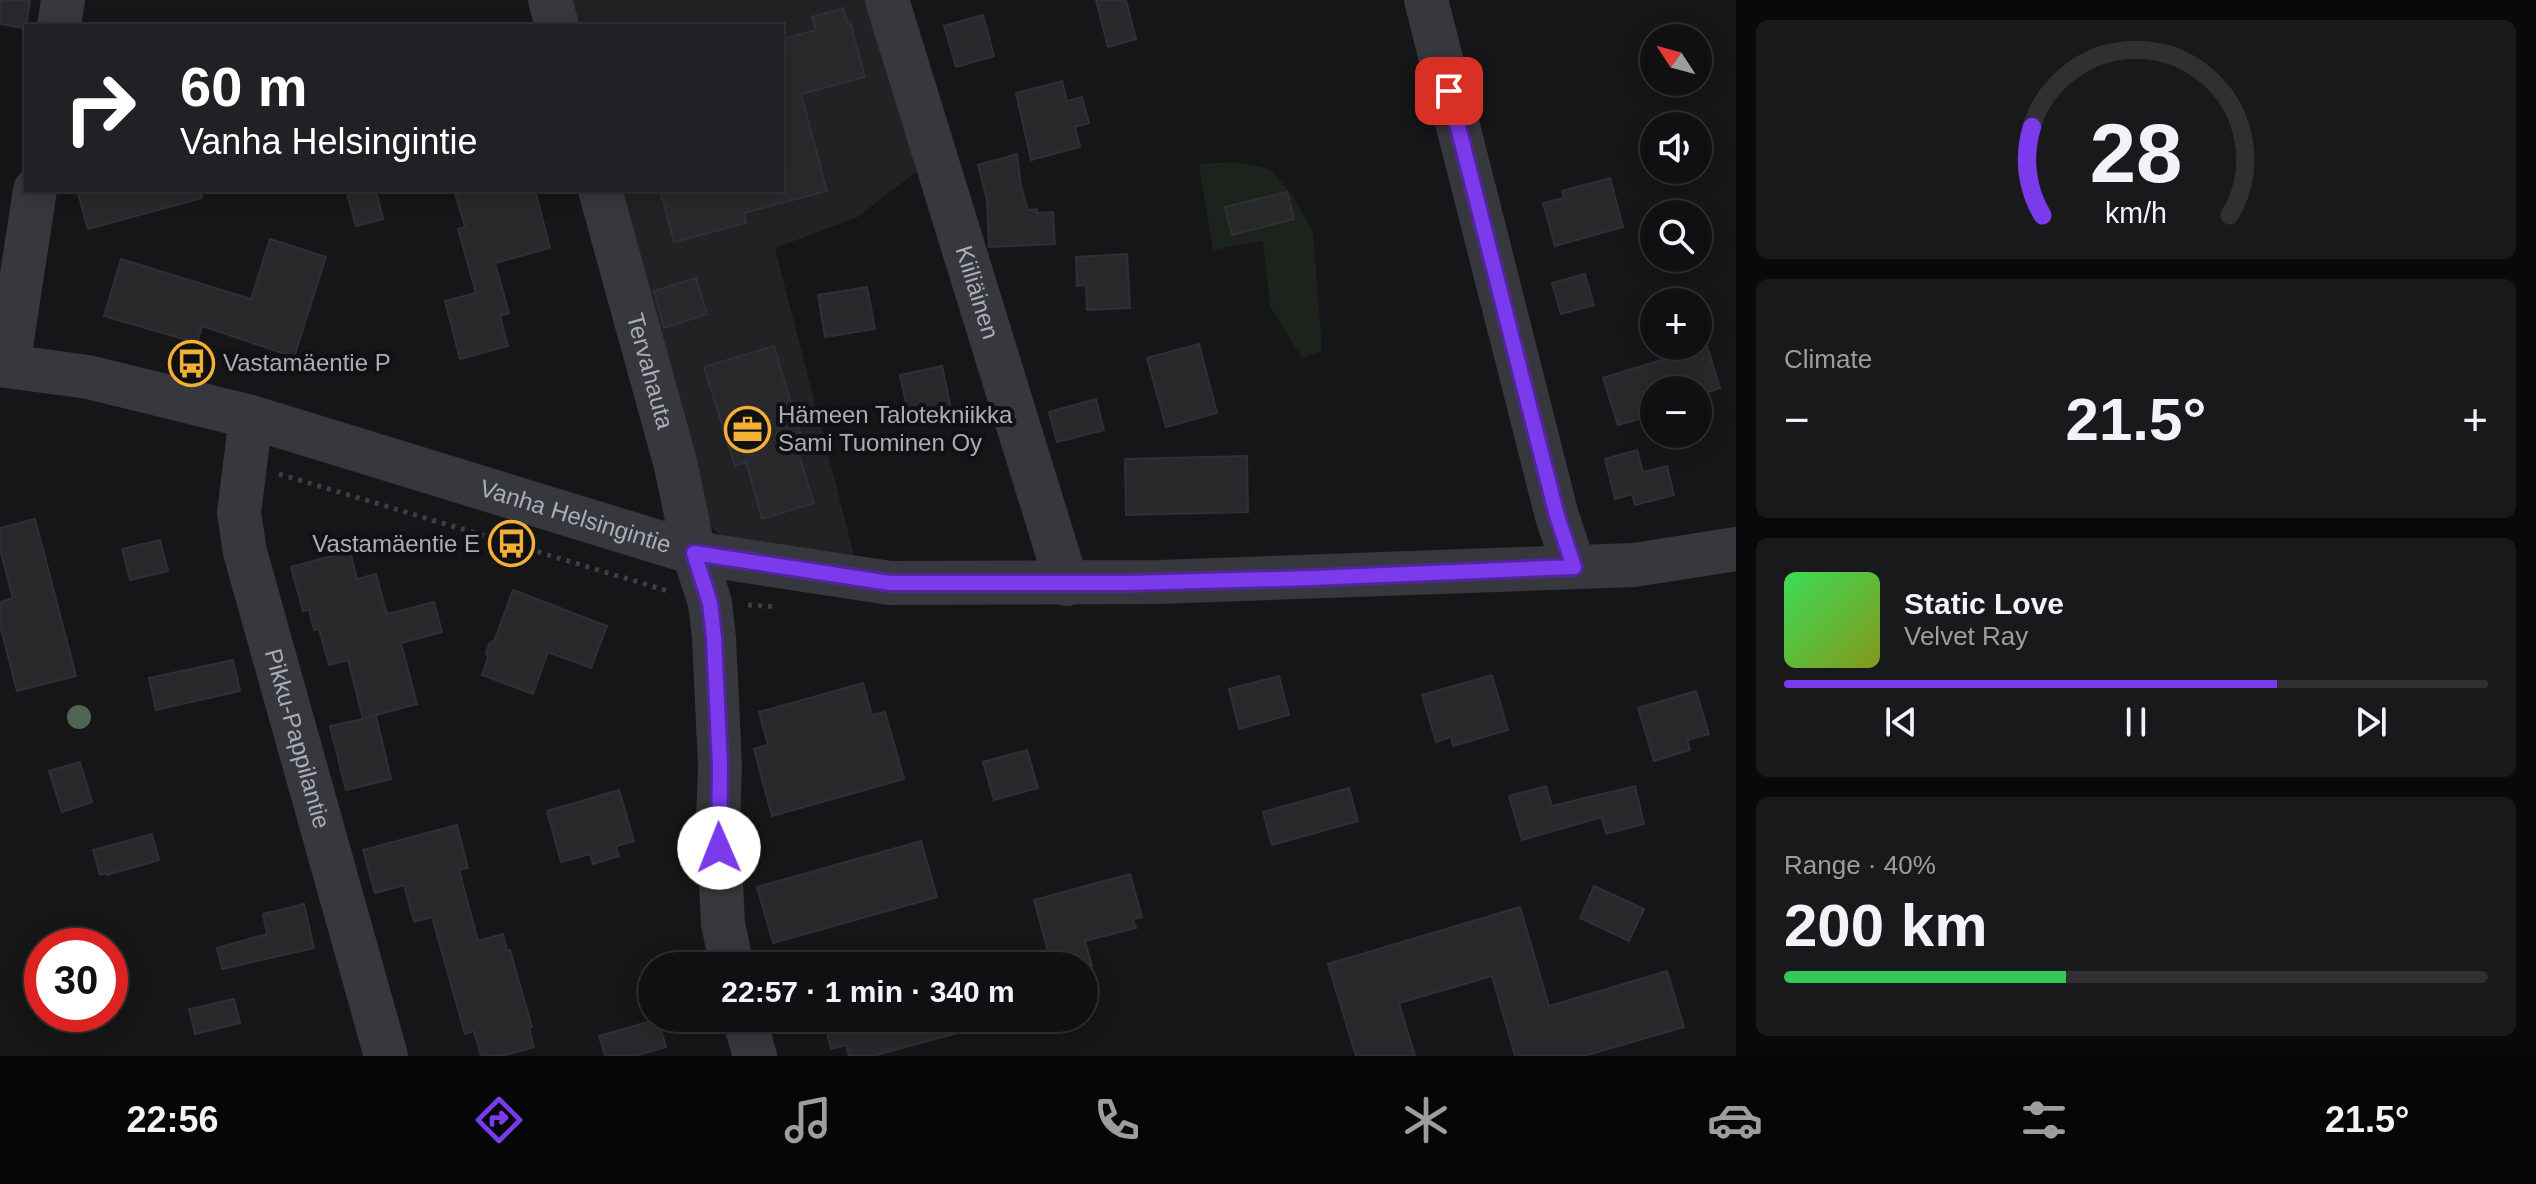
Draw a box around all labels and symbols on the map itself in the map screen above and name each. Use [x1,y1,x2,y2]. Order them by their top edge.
north arrow [1640,24,1712,96]
pin [1415,57,1483,125]
street label: Kiiliäinen [951,242,1005,342]
street label: Tervahauta [622,310,679,433]
bus stop icon: Vastamäentie P [168,339,216,387]
place label: Vastamäentie P [223,349,391,376]
place label: Hämeen Talotekniikka Sami Tuominen Oy [778,401,1013,456]
office icon: Hämeen Talotekniikka Sami Tuominen Oy [723,405,771,453]
street label: Vanha Helsingintie [477,474,674,558]
bus stop icon: Vastamäentie E [487,520,535,568]
place label: Vastamäentie E [312,530,480,557]
street label: Pikku-Pappilantie [260,645,336,831]
position arrow [677,806,761,890]
speed limit sign: 30 [24,928,128,1032]

